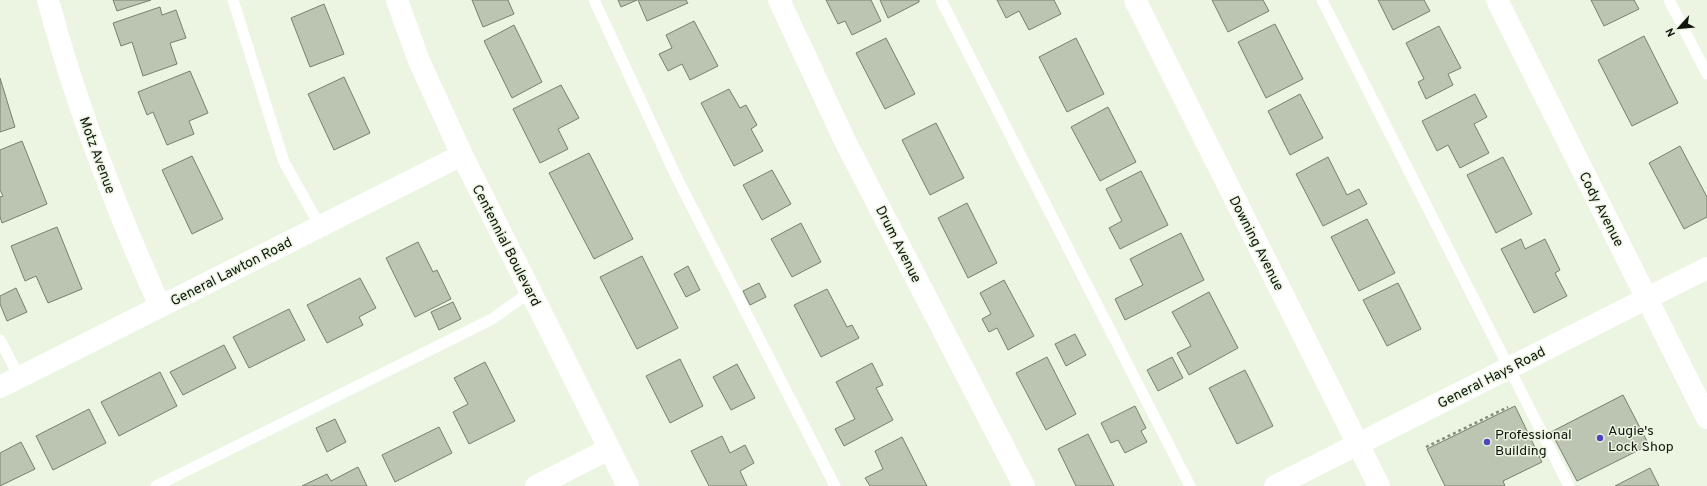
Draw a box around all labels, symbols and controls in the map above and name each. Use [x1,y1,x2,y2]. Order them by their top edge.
north arrow [1659,8,1699,48]
text: N [1663,25,1679,39]
street label: Motz Avenue [75,115,118,196]
street label: Cody Avenue [1574,169,1627,250]
street label: Centennial Boulevard [468,182,544,309]
street label: Downing Avenue [1224,193,1287,294]
street label: Drum Avenue [871,203,924,286]
street label: General Lawton Road [168,234,295,310]
street label: General Hays Road [1435,344,1548,413]
place label: Augie's Lock Shop [1608,423,1674,456]
place label: Professional Building [1495,427,1572,460]
marker: Augie's Lock Shop [1595,433,1605,443]
marker: Professional Building [1482,437,1492,447]

